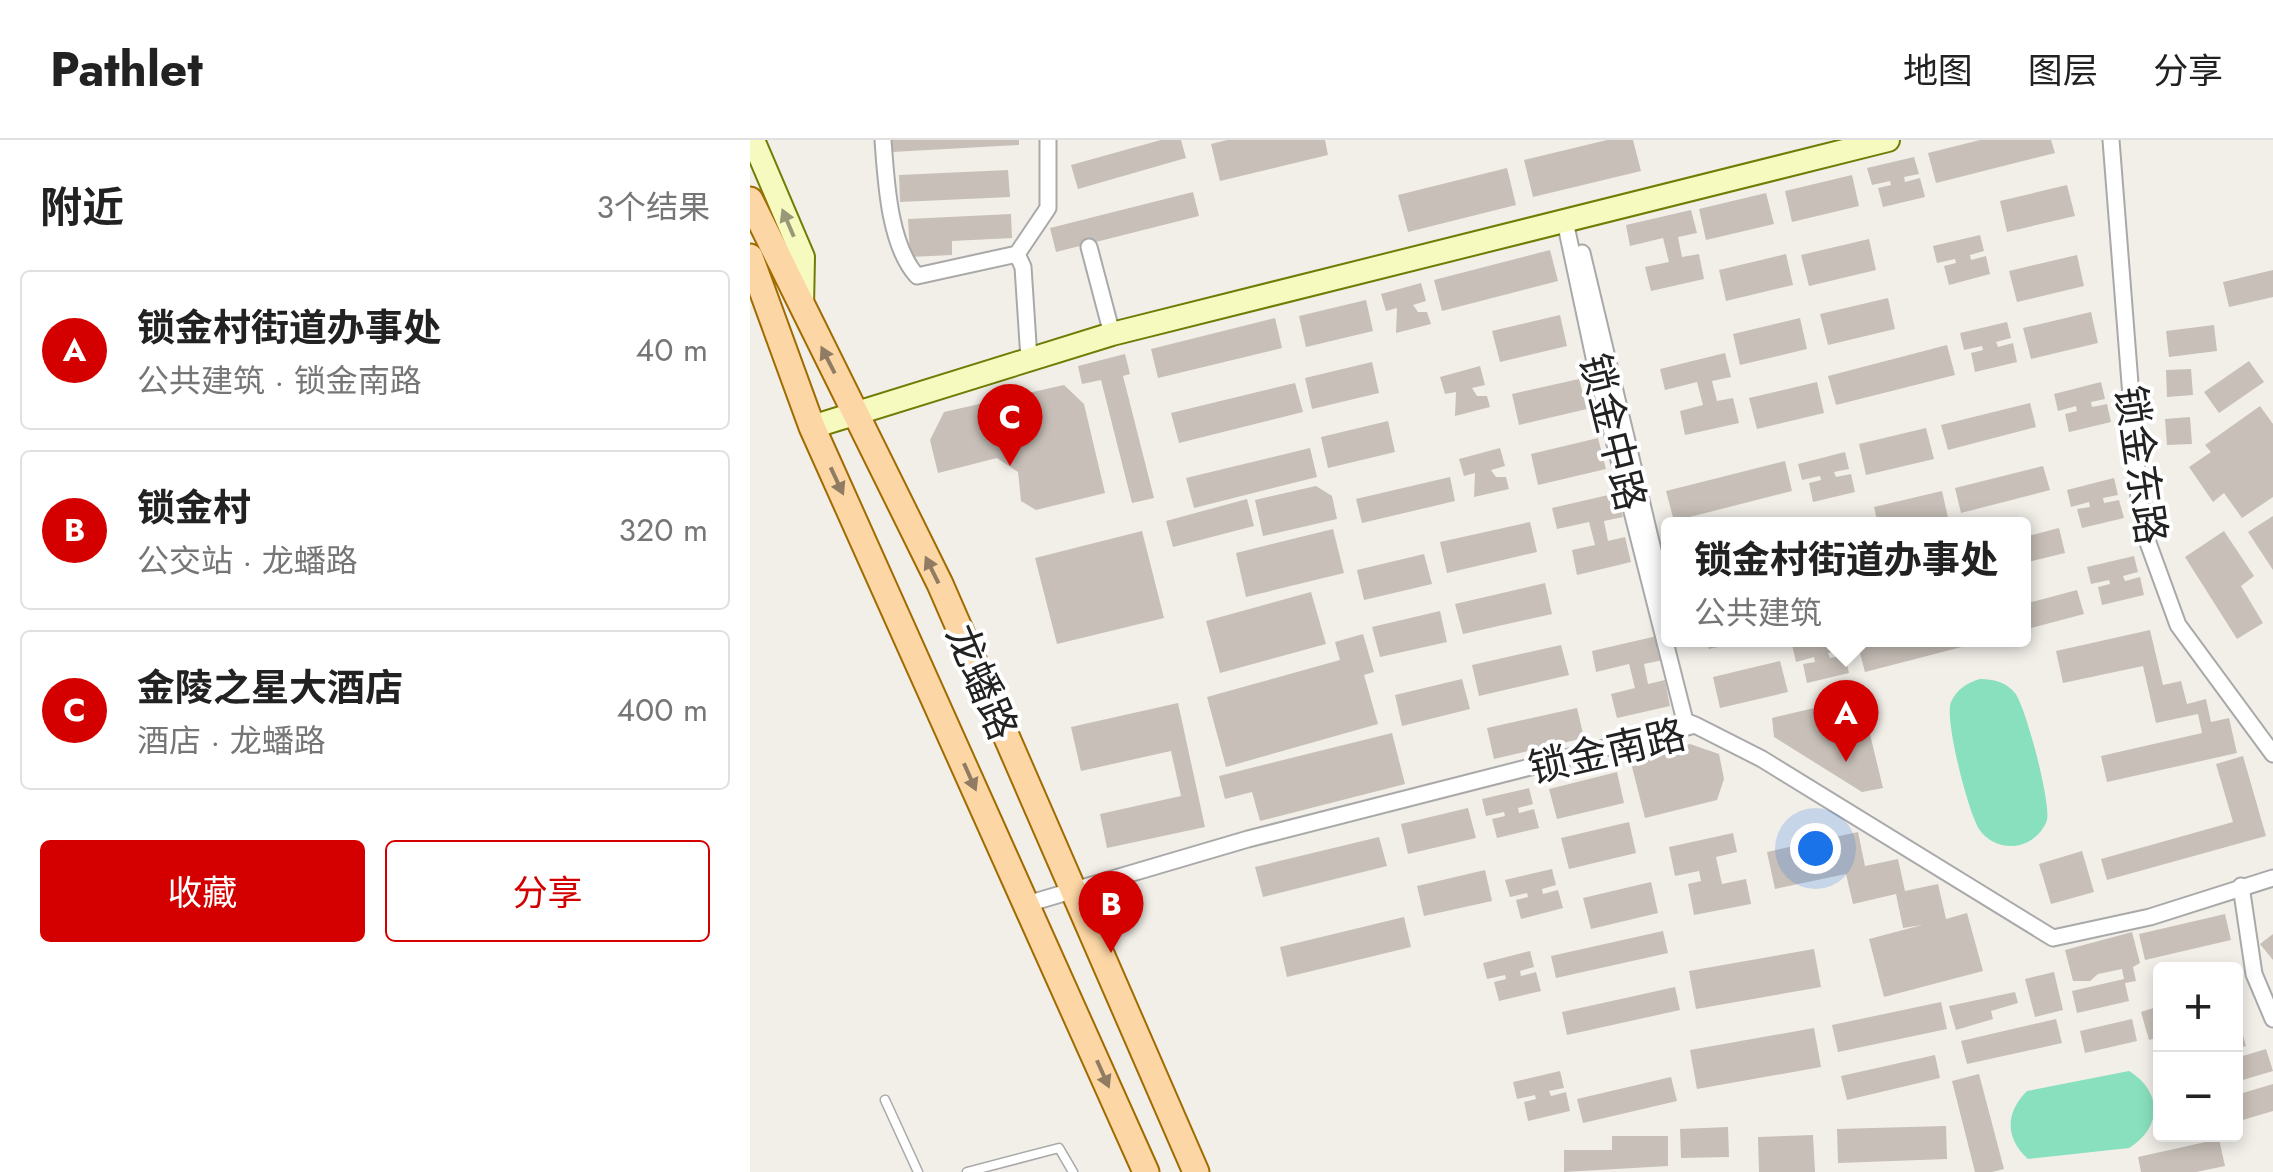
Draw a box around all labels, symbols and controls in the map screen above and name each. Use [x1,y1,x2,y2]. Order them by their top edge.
text: Pathlet [50,35,203,104]
text: 地图 [1903,46,1973,96]
text: 图层 [2028,46,2098,96]
text: 分享 [2153,46,2223,96]
text: 附近 [40,177,124,238]
text: 3个结果 [597,184,710,230]
one-way arrow [780,208,796,237]
text: 锁金村街道办事处 [137,300,441,355]
text: A [63,327,86,373]
text: 40 m [636,327,708,373]
one-way arrow [820,346,837,375]
street label: 锁金中路 [1566,347,1660,517]
text: 公共建筑 · 锁金南路 [137,358,422,404]
street label: 锁金东路 [2101,382,2181,548]
pin: C [978,384,1042,466]
one-way arrow [829,466,845,496]
text: 锁金村 [137,480,251,535]
text: B [64,507,85,553]
text: 320 m [619,507,708,553]
popup [1661,517,2031,647]
text: 锁金村街道办事处 [1694,532,1998,587]
text: 公交站 · 龙蟠路 [137,538,358,584]
one-way arrow [924,555,941,584]
text: 公共建筑 [1694,590,1822,636]
street label: 龙蟠路 [932,615,1032,749]
text: 金陵之星大酒店 [137,660,403,715]
pin: A [1814,680,1878,762]
text: C [63,687,86,733]
text: 400 m [616,687,708,733]
street label: 锁金南路 [1523,705,1691,797]
text: 酒店 · 龙蟠路 [137,718,326,764]
one-way arrow [962,762,978,792]
your location [1790,823,1841,874]
button: 收藏 [40,840,365,942]
button: 分享 [385,840,710,942]
pin: B [1078,870,1144,953]
map controls [2153,962,2243,1142]
button: + [2153,962,2243,1052]
button: − [2153,1052,2243,1142]
one-way arrow [1095,1059,1111,1089]

